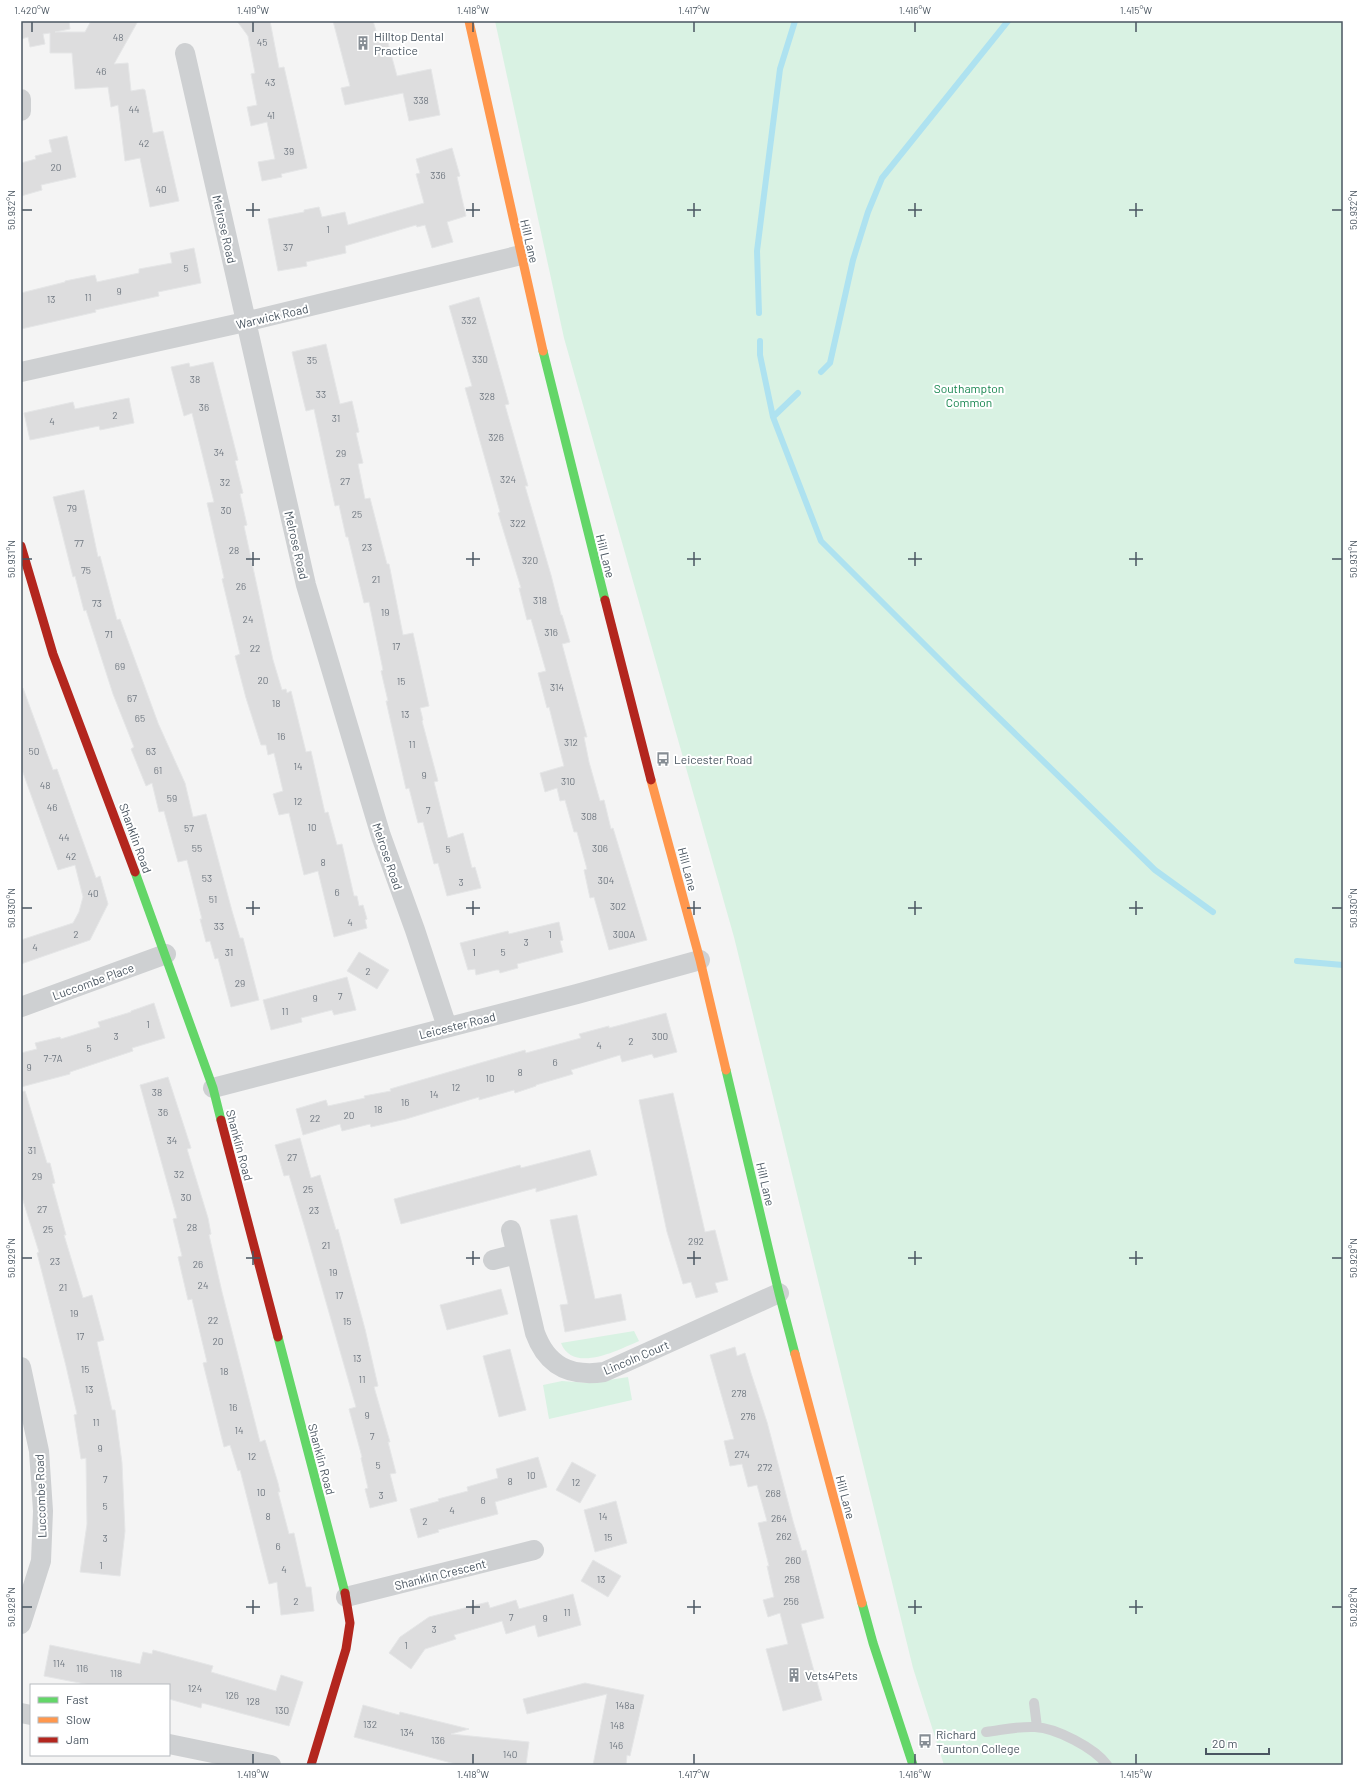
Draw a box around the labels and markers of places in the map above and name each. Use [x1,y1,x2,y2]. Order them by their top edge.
place label: Hilltop Dental Practice [374,29,444,57]
building icon: Hilltop Dental Practice [355,35,371,51]
bus stop icon: Leicester Road [655,751,671,767]
place label: Leicester Road [674,752,752,766]
building icon: Vets4Pets [786,1667,802,1683]
place label: Vets4Pets [805,1668,858,1682]
place label: Richard Taunton College [936,1727,1020,1755]
bus stop icon: Richard Taunton College [917,1733,933,1749]

